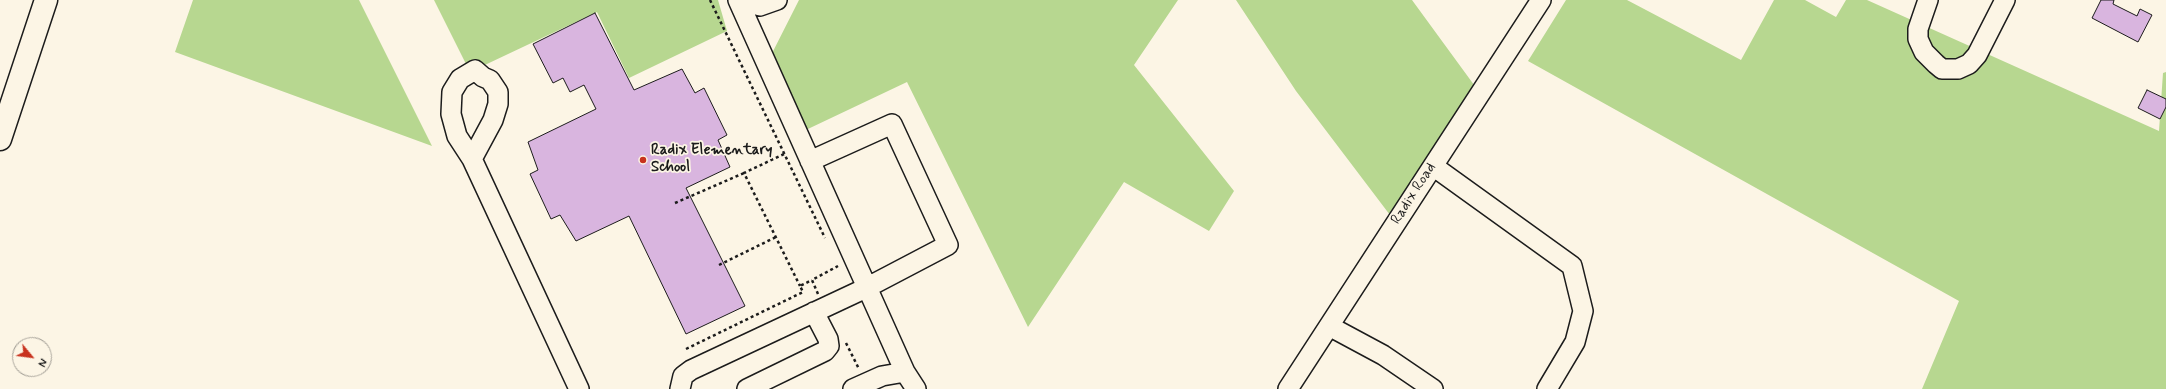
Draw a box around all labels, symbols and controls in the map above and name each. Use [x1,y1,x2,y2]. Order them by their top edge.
place label: Radix Elementary School [651,142,773,177]
marker: Radix Elementary School [638,155,648,165]
street label: Radix Road [1387,160,1441,228]
north arrow [12,337,52,377]
text: N [34,356,50,369]

